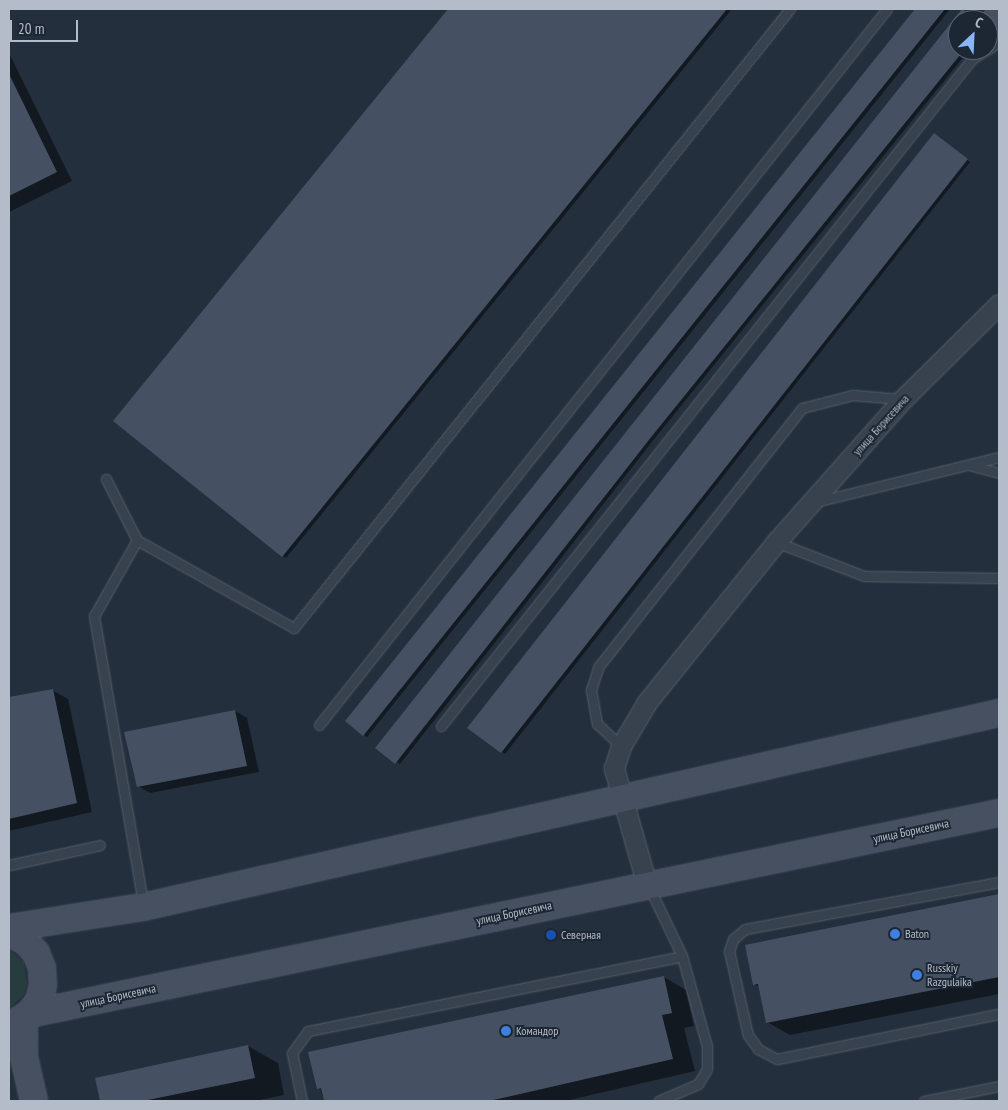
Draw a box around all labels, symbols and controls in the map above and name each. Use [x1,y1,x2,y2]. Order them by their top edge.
scale bar [12,10,80,42]
north arrow [948,10,998,60]
text: С [972,13,986,32]
text: 20 m [18,19,44,38]
street label: улица Борисевича [850,392,912,458]
street label: улица Борисевича [872,816,950,846]
street label: улица Борисевича [475,898,553,928]
place label: Baton [905,927,929,941]
place label: Северная [561,928,601,942]
marker: Baton [889,928,901,940]
marker: Северная [545,929,557,941]
place label: Russkiy Razgulaika [927,961,972,989]
marker: Russkiy Razgulaika [911,969,923,981]
street label: улица Борисевича [79,981,157,1011]
place label: Командор [516,1024,558,1038]
marker: Командор [500,1025,512,1037]

